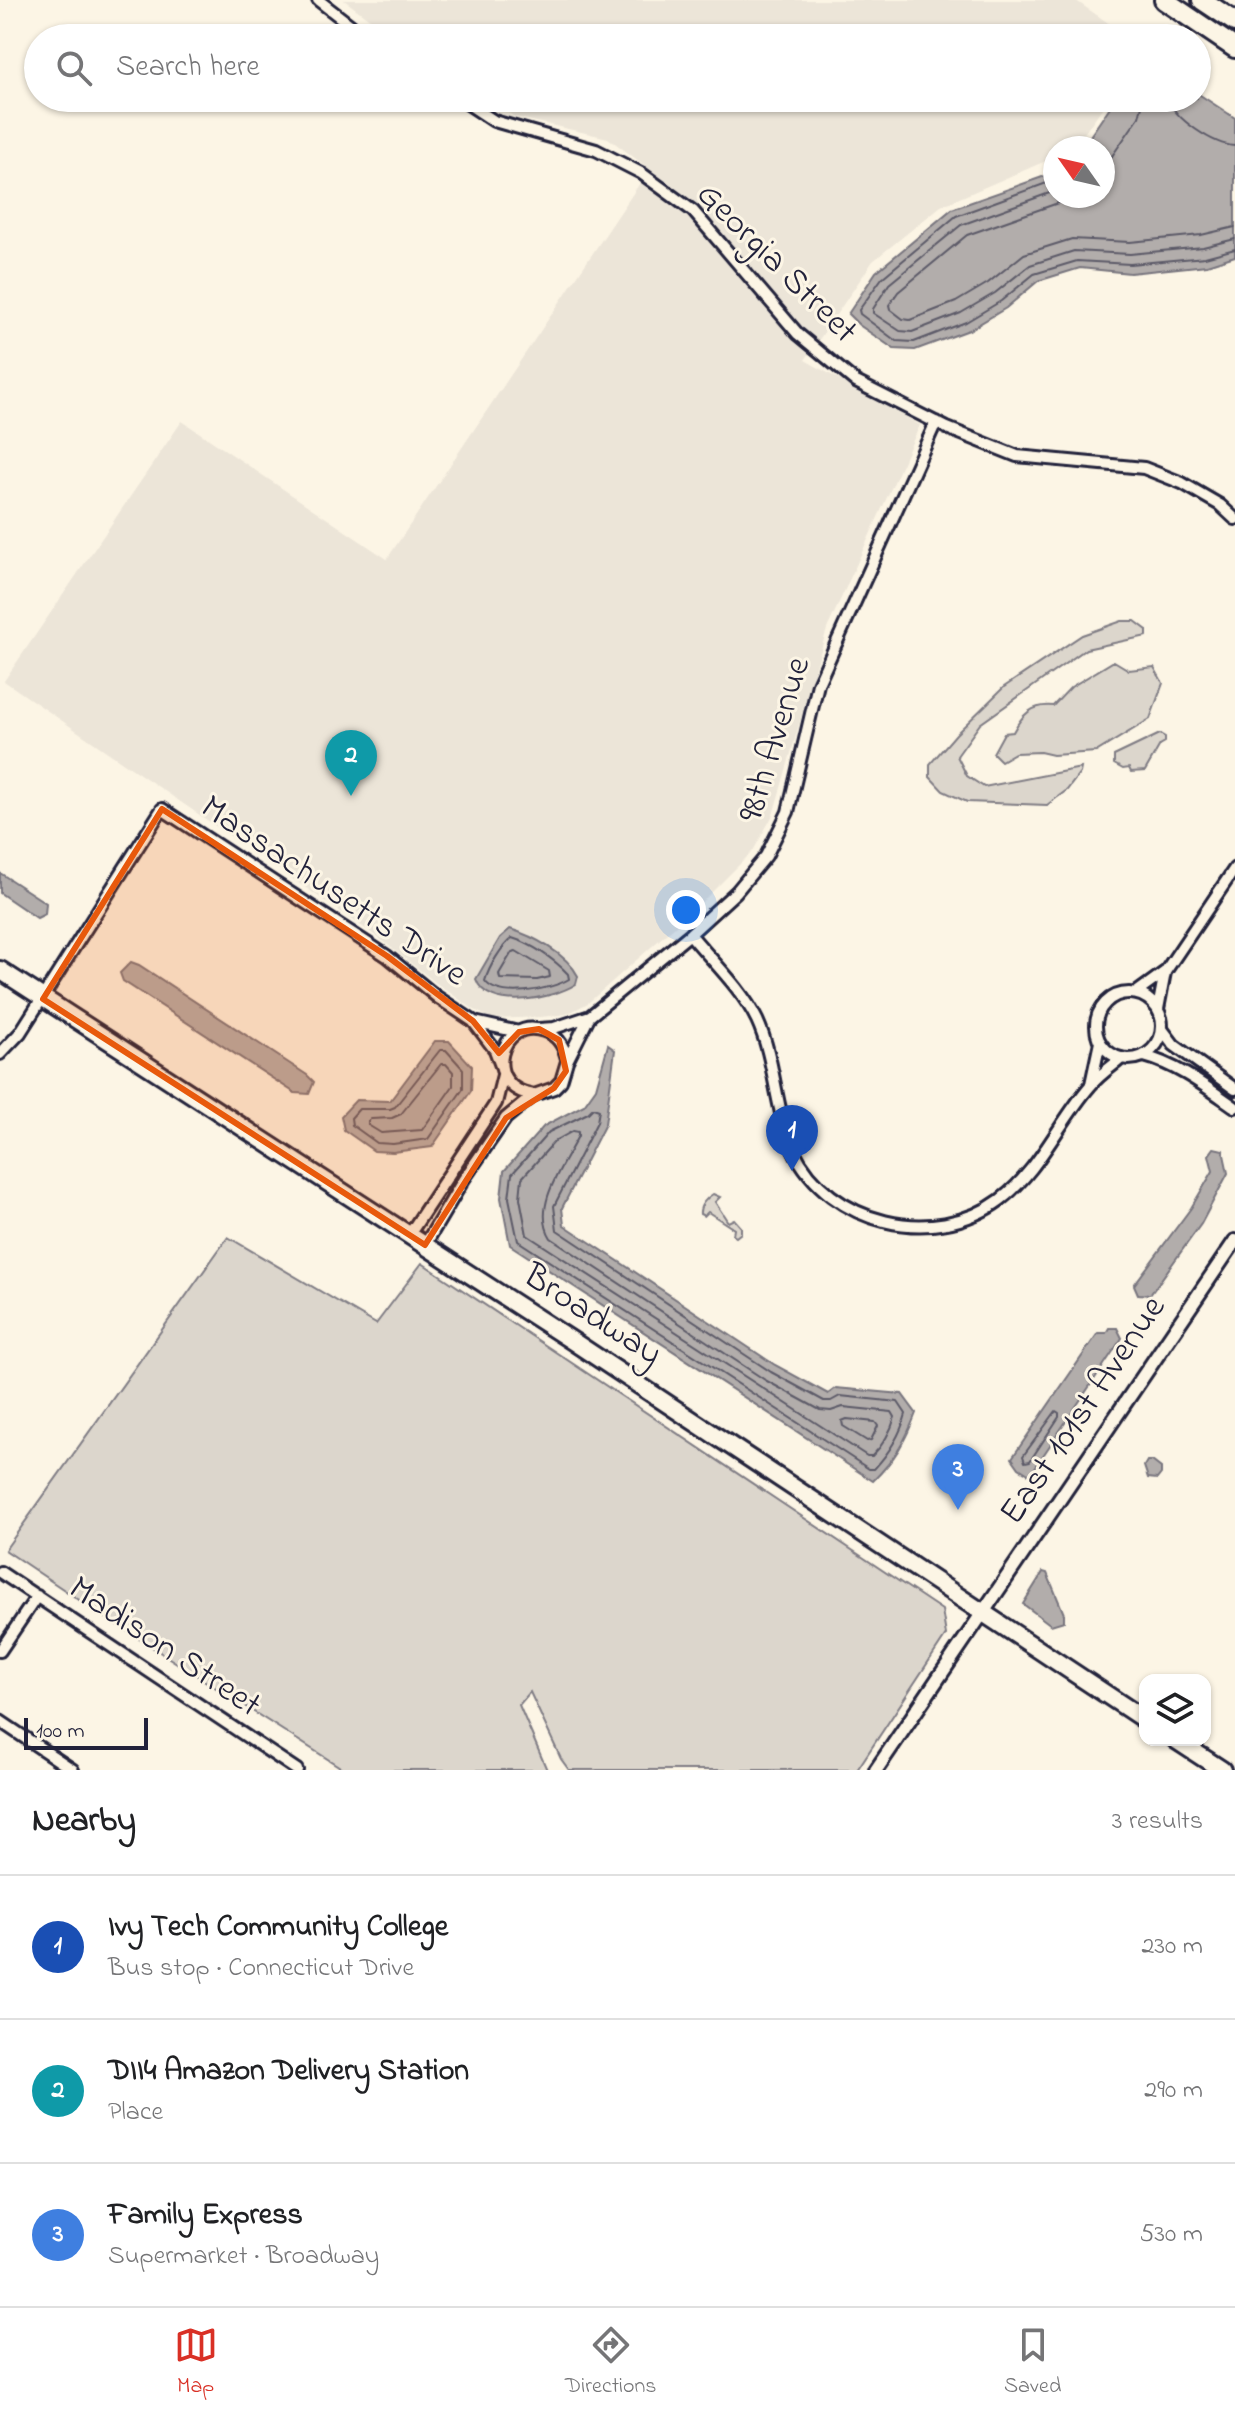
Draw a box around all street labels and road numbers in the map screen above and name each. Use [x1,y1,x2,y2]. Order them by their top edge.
street label: Georgia Street [683,171,869,357]
street label: 98th Avenue [726,650,826,829]
street label: Massachusetts Drive [189,783,478,1002]
street label: Broadway [511,1251,672,1381]
street label: East 101st Avenue [988,1285,1181,1536]
street label: Madison Street [57,1564,271,1732]

